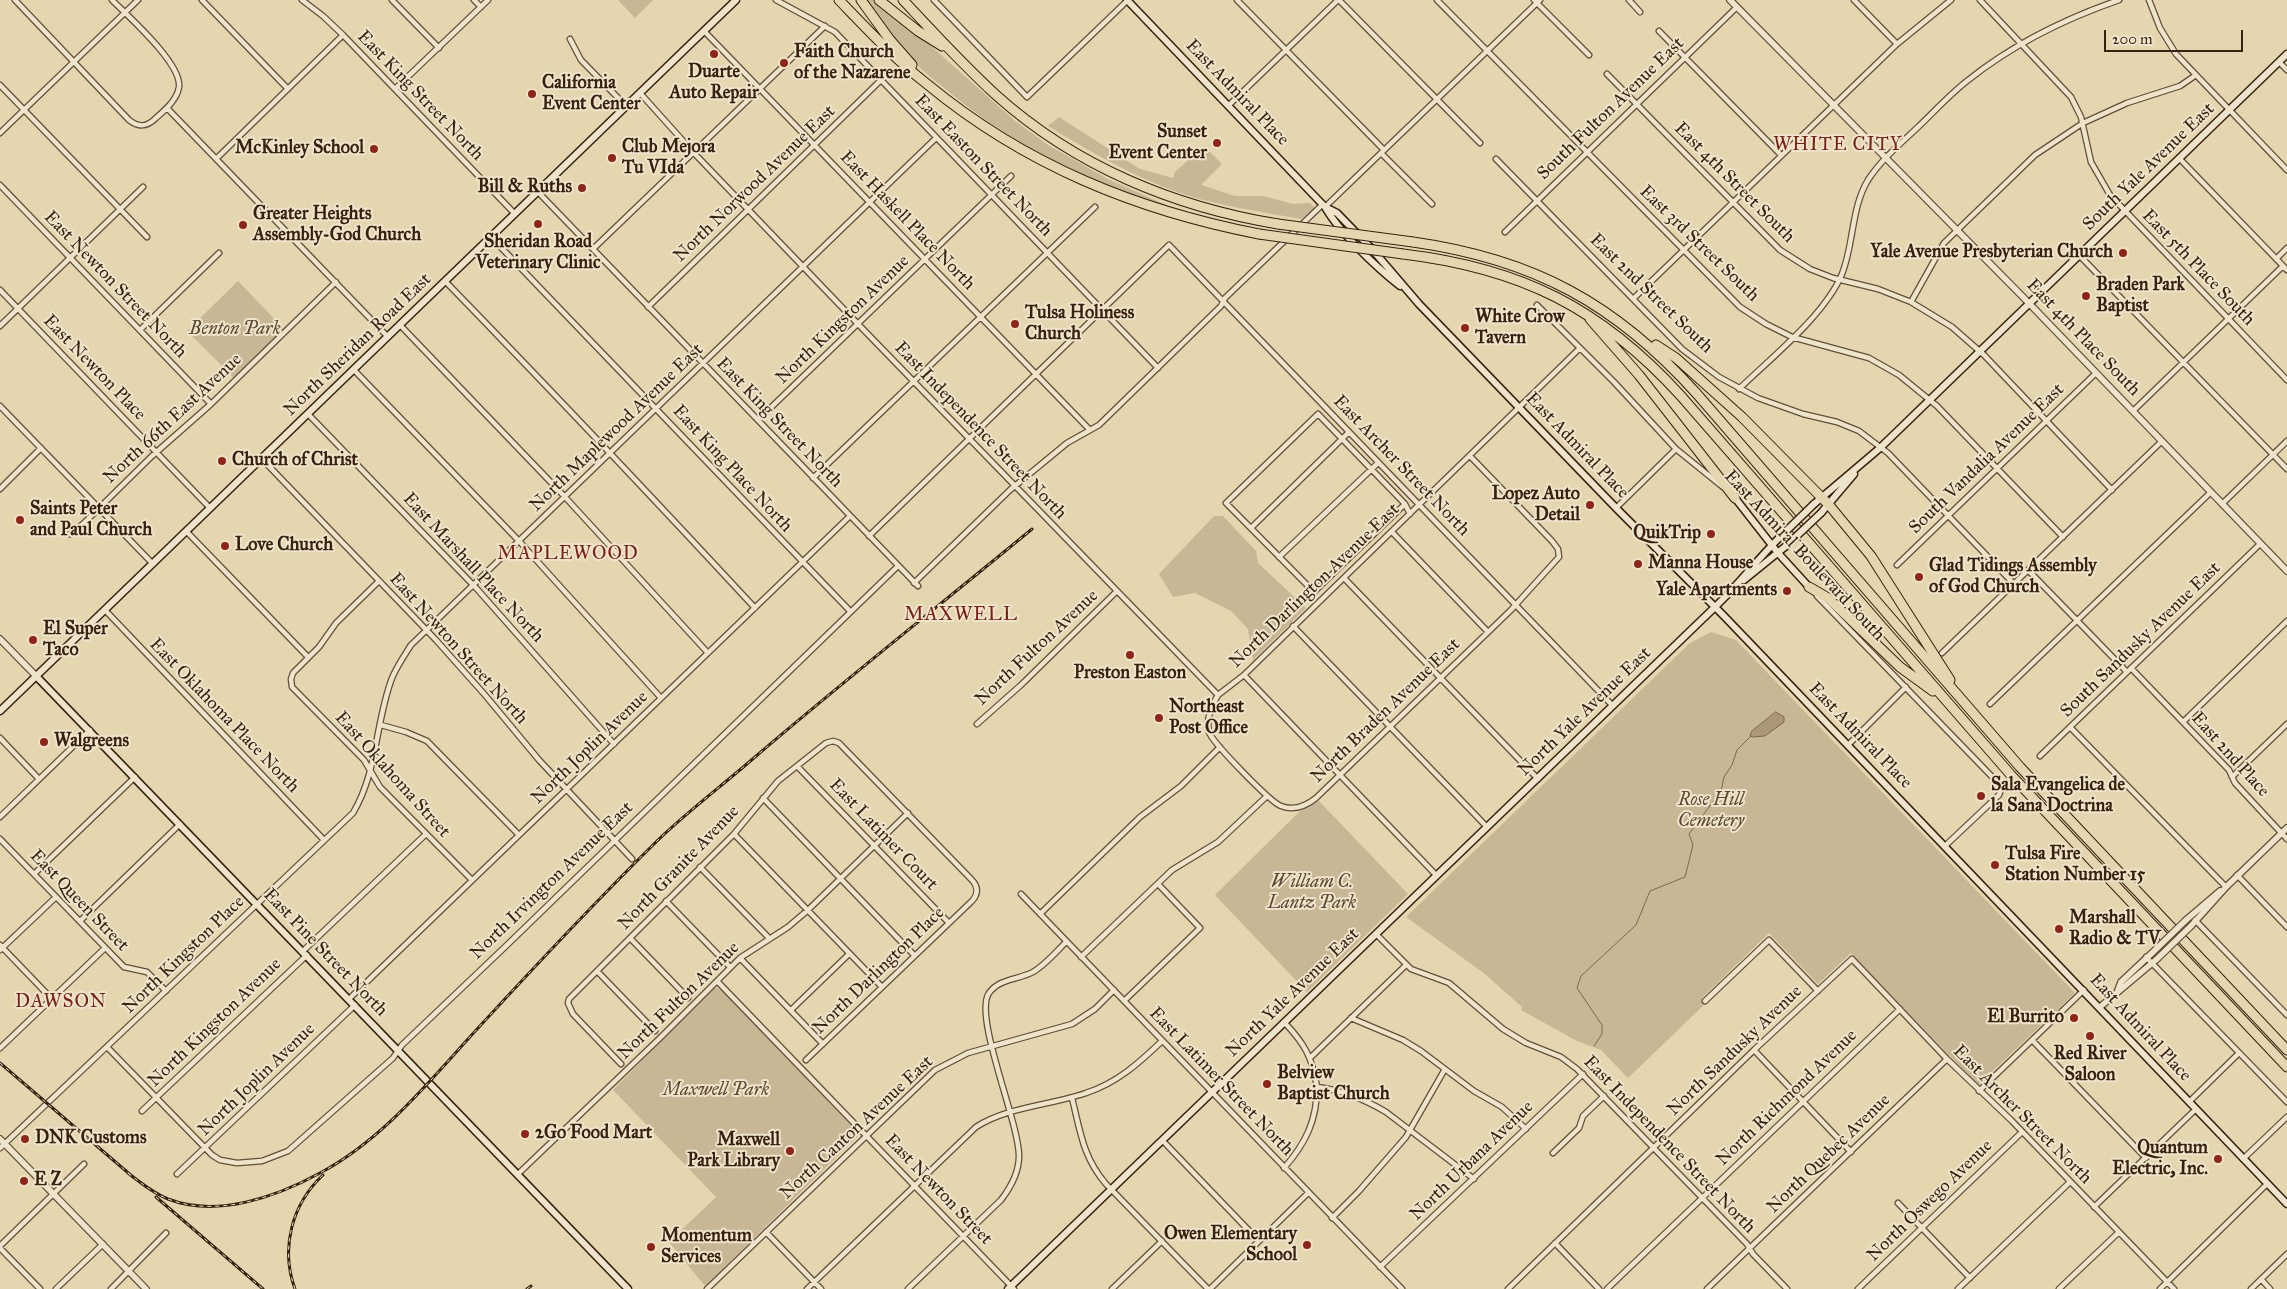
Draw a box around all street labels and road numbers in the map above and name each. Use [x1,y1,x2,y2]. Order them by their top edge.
street label: East King Street North [352,26,488,166]
street label: South Fulton Avenue East [1533,33,1689,185]
street label: East Admiral Place [1181,35,1293,151]
street label: East Easton Street North [909,90,1057,242]
street label: South Yale Avenue East [2079,99,2219,235]
street label: North Norwood Avenue East [670,101,840,267]
street label: East 4th Street South [1669,118,1799,248]
street label: East Haskell Place North [835,147,979,295]
street label: East 3rd Street South [1635,181,1763,307]
street label: East 5th Place South [2137,205,2259,331]
street label: East Newton Street North [39,207,191,363]
street label: East 2nd Street South [1585,230,1717,358]
street label: North Kingston Avenue [772,251,914,389]
street label: North Sheridan Road East [280,269,436,421]
street label: East 4th Place South [2021,275,2145,401]
street label: East Newton Place [38,311,150,425]
street label: East Independence Street North [889,338,1071,524]
street label: North Maplewood Avenue East [526,339,708,517]
street label: North 66th East Avenue [99,349,247,489]
street label: East King Street North [711,353,847,493]
street label: South Vandalia Avenue East [1905,379,2069,539]
street label: East Admiral Place [1521,388,1633,504]
street label: East Archer Street North [1328,391,1474,541]
street label: East King Place North [667,401,797,537]
street label: East Admiral Boulevard South [1719,466,1889,646]
street label: East Marshall Place North [398,489,548,647]
street label: North Darlington Avenue East [1225,499,1405,673]
street label: South Sandusky Avenue East [2056,558,2226,722]
street label: East Newton Street North [384,569,532,729]
street label: North Fulton Avenue [971,585,1103,711]
street label: East Oklahoma Place North [145,634,303,798]
street label: North Braden Avenue East [1307,634,1465,788]
street label: North Yale Avenue East [1514,643,1656,781]
street label: East Admiral Place [1804,678,1916,794]
street label: North Joplin Avenue [527,687,653,809]
street label: East Oklahoma Street [330,708,454,842]
street label: East 2nd Place [2186,708,2274,802]
street label: East Latimer Court [824,775,942,895]
street label: North Irvington Avenue East [466,797,638,965]
street label: North Granite Avenue [614,801,744,935]
street label: East Queen Street [25,846,133,956]
street label: East Pine Street North [258,885,392,1021]
street label: North Kingston Place [119,891,249,1019]
street label: North Darlington Place [809,903,949,1039]
street label: North Yale Avenue East [1222,924,1364,1062]
street label: North Fulton Avenue [614,938,744,1064]
street label: North Kingston Avenue [144,954,286,1092]
street label: East Admiral Place [2085,970,2195,1086]
street label: North Sandusky Avenue [1663,981,1807,1121]
street label: East Latimer Street North [1144,1003,1298,1161]
street label: North Joplin Avenue [194,1019,320,1141]
street label: North Richmond Avenue [1712,1025,1862,1171]
street label: East Archer Street North [1948,1041,2096,1189]
street label: North Canton Avenue East [776,1051,938,1205]
street label: East Independence Street North [1578,1052,1760,1238]
street label: North Quebec Avenue [1763,1090,1895,1218]
street label: North Urbana Avenue [1406,1097,1538,1225]
street label: East Newton Street [880,1130,996,1250]
street label: North Oswego Avenue [1863,1136,1997,1266]

